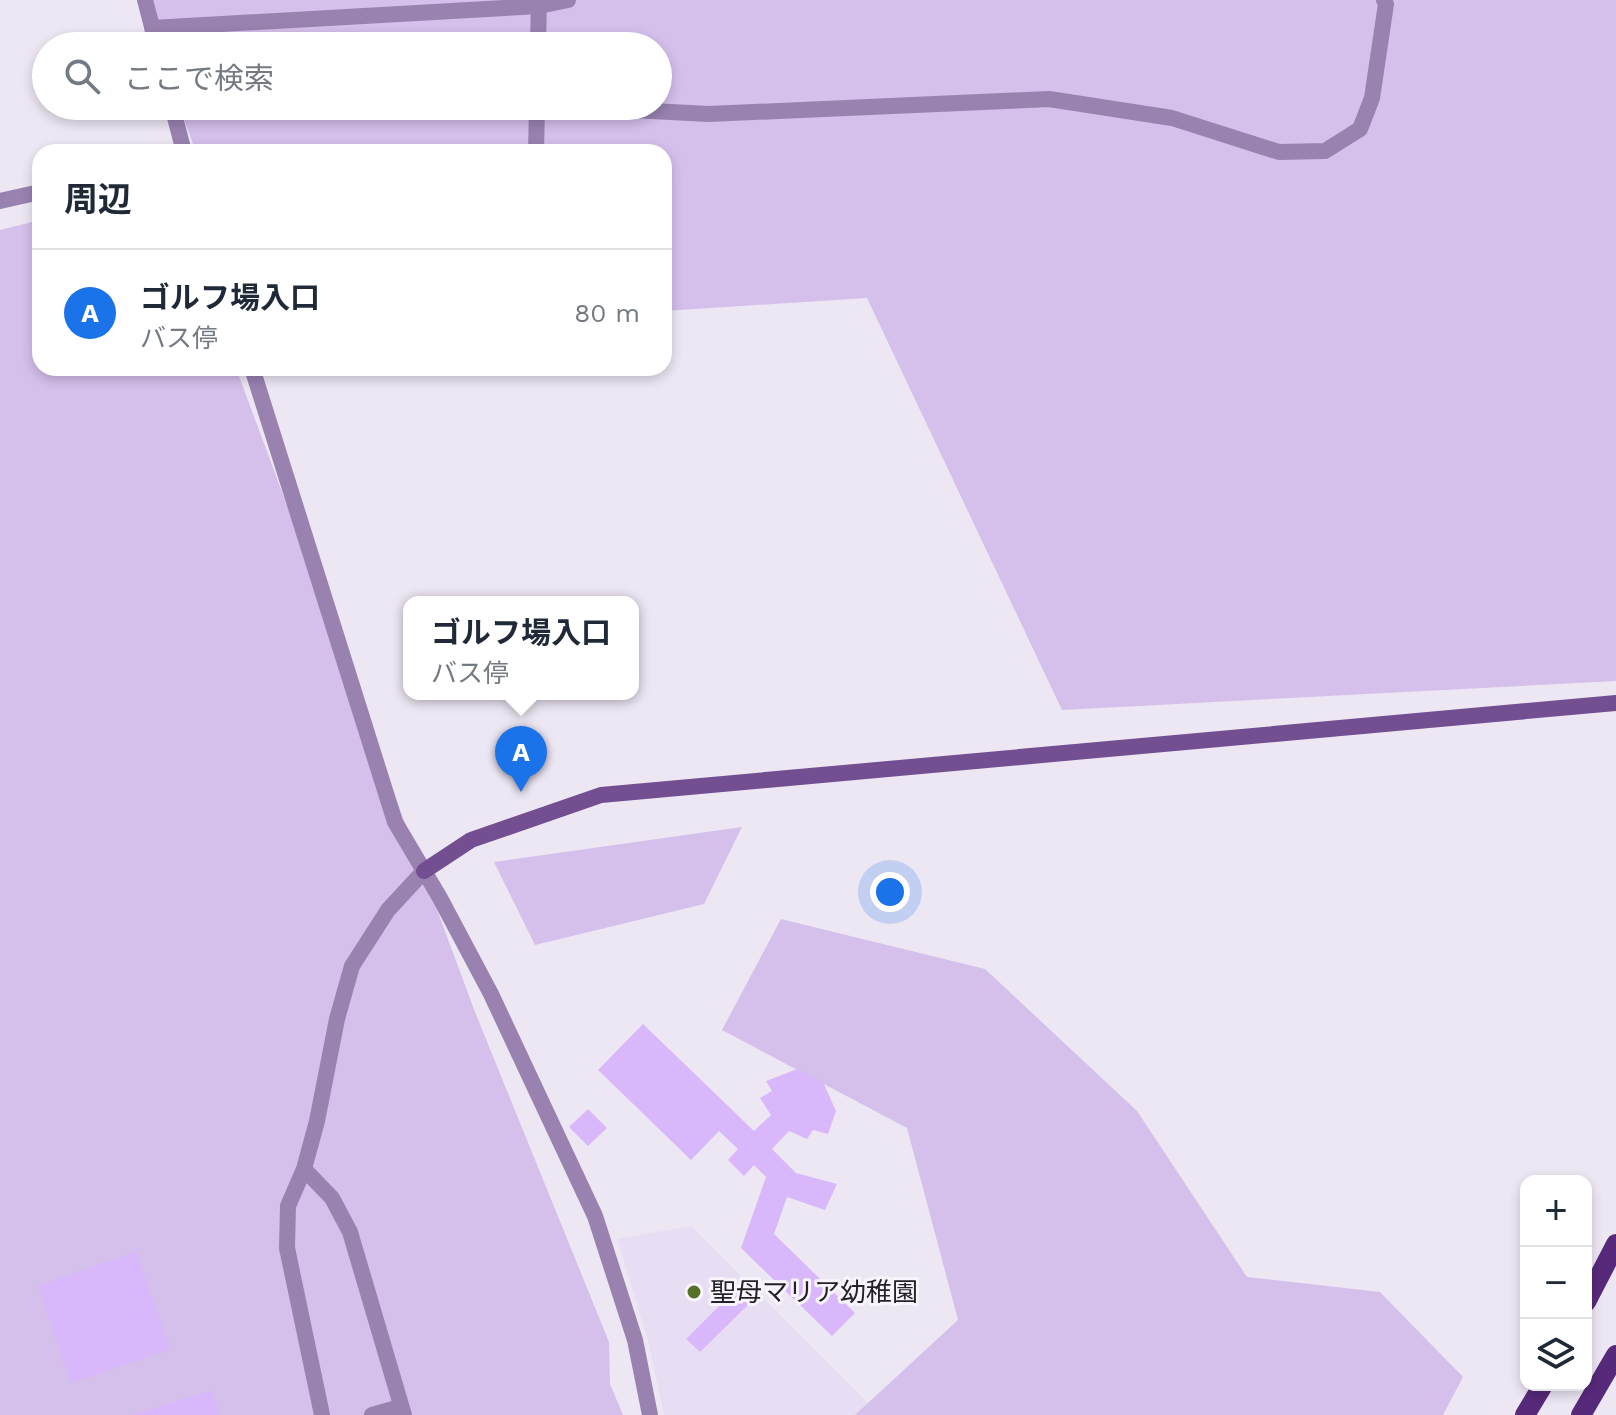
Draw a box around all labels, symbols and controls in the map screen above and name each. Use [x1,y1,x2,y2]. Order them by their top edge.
search box [32,32,672,120]
icon: search [60,54,104,98]
text: ここで検索 [124,61,274,96]
text: 周辺 [64,179,132,219]
text: ゴルフ場入口 [140,280,320,315]
text: A [81,298,99,328]
text: 80 m [574,298,640,328]
text: バス停 [140,323,218,353]
popup [403,596,639,700]
text: ゴルフ場入口 [431,615,611,650]
text: バス停 [431,658,509,688]
pin: A [495,726,547,792]
your location [870,872,910,912]
map controls [1520,1175,1592,1391]
button: + [1520,1175,1592,1247]
button: − [1520,1247,1592,1319]
place label: 聖母マリア幼稚園 [710,1277,918,1307]
marker: 聖母マリア幼稚園 [685,1283,703,1301]
button: layers [1520,1319,1592,1391]

